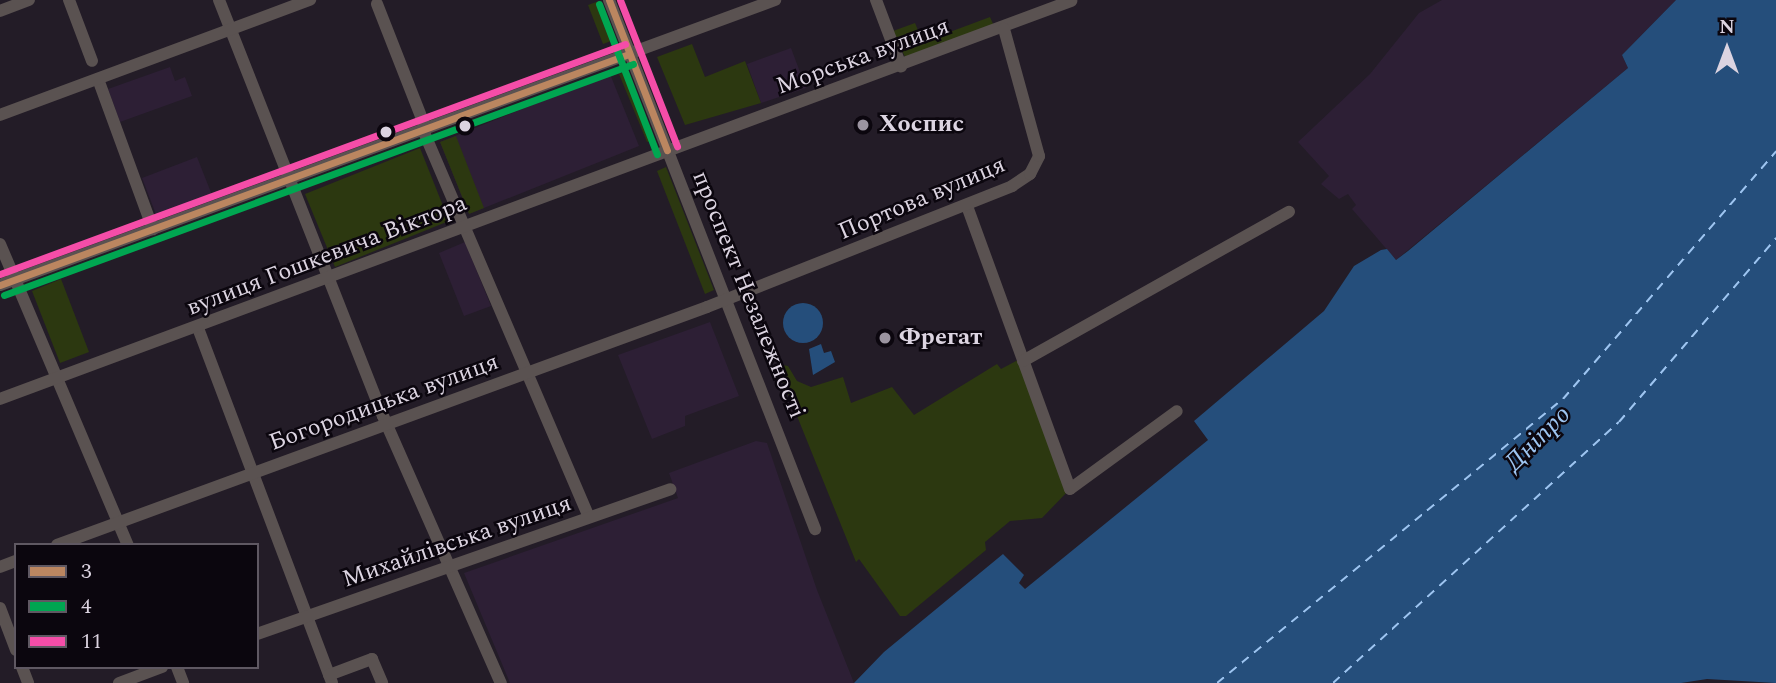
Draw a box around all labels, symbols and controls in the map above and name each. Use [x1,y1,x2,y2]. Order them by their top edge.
street label: Морська вулиця [773,12,953,102]
text: N [1719,13,1735,42]
north arrow [1692,14,1762,84]
place label: Хоспис [879,111,964,139]
marker: Хоспис [853,115,873,135]
unlabelled marker [458,119,472,133]
unlabelled marker [379,125,393,139]
street label: Портова вулиця [834,151,1010,247]
street label: проспект Незалежності [685,167,811,423]
street label: вулиця Гошкевича Віктора [183,189,471,323]
place label: Фрегат [899,324,982,352]
marker: Фрегат [877,330,893,346]
street label: Богородицька вулиця [265,348,503,458]
water label: Дніпро [1498,399,1578,479]
street label: Михайлівська вулиця [339,489,575,595]
legend [14,543,259,669]
text: 3 [81,556,92,588]
text: 4 [81,591,92,623]
text: 11 [81,626,102,658]

